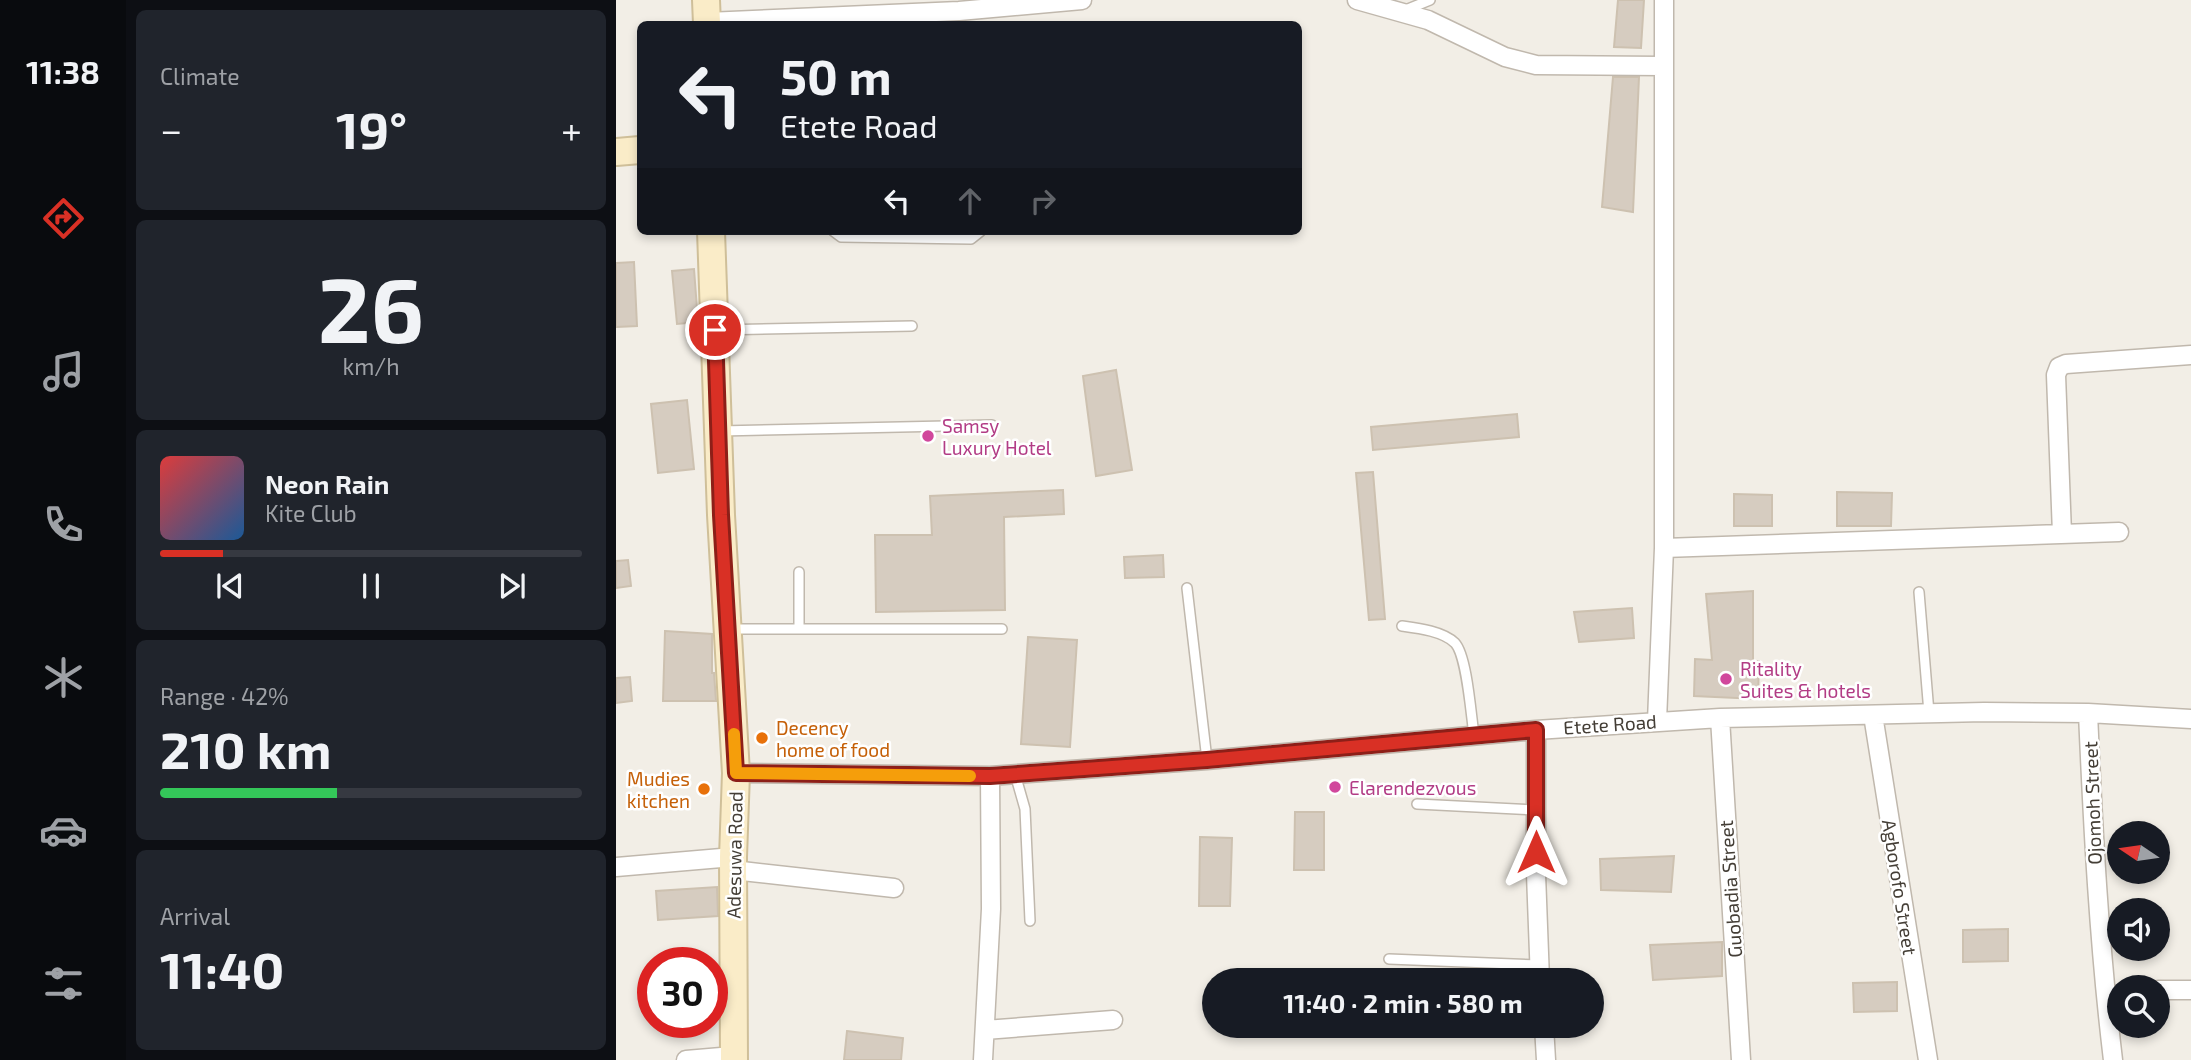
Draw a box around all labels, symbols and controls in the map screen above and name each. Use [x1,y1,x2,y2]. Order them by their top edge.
text: 50 m [780,46,892,105]
icon: left [665,49,756,140]
text: 11:38 [26,52,100,90]
text: Climate [160,62,240,90]
text: 19° [336,97,407,159]
text: − [160,106,182,152]
text: + [561,106,582,152]
text: Etete Road [780,106,938,144]
icon: left [878,182,916,220]
icon: ahead [951,182,989,220]
icon: right [1024,182,1062,220]
icon: directions [39,194,88,243]
text: 26 [318,252,424,361]
pin [685,300,745,360]
icon: arrive [696,311,734,349]
icon: music [39,347,88,396]
text: km/h [342,352,400,380]
place label: Samsy Luxury Hotel [942,414,1052,459]
marker: Samsy Luxury Hotel [920,428,936,444]
text: Neon Rain [265,468,389,499]
text: Kite Club [265,499,357,527]
icon: phone [39,500,88,549]
icon: previous [211,567,249,605]
icon: pause [352,567,390,605]
icon: next [493,567,531,605]
icon: climate [39,653,88,702]
place label: Ritality Suites & hotels [1740,657,1871,702]
marker: Ritality Suites & hotels [1718,671,1734,687]
text: Range · 42% [160,682,289,710]
street label: Etete Road [1563,709,1657,739]
place label: Decency home of food [776,716,890,761]
text: 210 km [160,717,332,779]
marker: Decency home of food [754,730,770,746]
street label: Ojomoh Street [2078,741,2106,865]
place label: Mudies kitchen [627,767,690,812]
place label: Elarendezvous [1349,776,1476,799]
marker: Elarendezvous [1327,779,1343,795]
marker: Mudies kitchen [696,781,712,797]
street label: Adesuwa Road [721,791,747,919]
icon: car [39,806,88,855]
position arrow [1499,815,1573,889]
street label: Agborofo Street [1878,817,1922,957]
street label: Guobadia Street [1714,819,1746,959]
north arrow [2107,821,2170,884]
map controls [2107,821,2170,1038]
button: sound [2107,898,2170,961]
text: Arrival [160,902,230,930]
text: 11:40 [160,937,284,999]
speed limit sign: 30 [637,947,728,1038]
icon: filters [39,959,88,1008]
button: search [2107,975,2170,1038]
text: 11:40 · 2 min · 580 m [1283,987,1523,1018]

